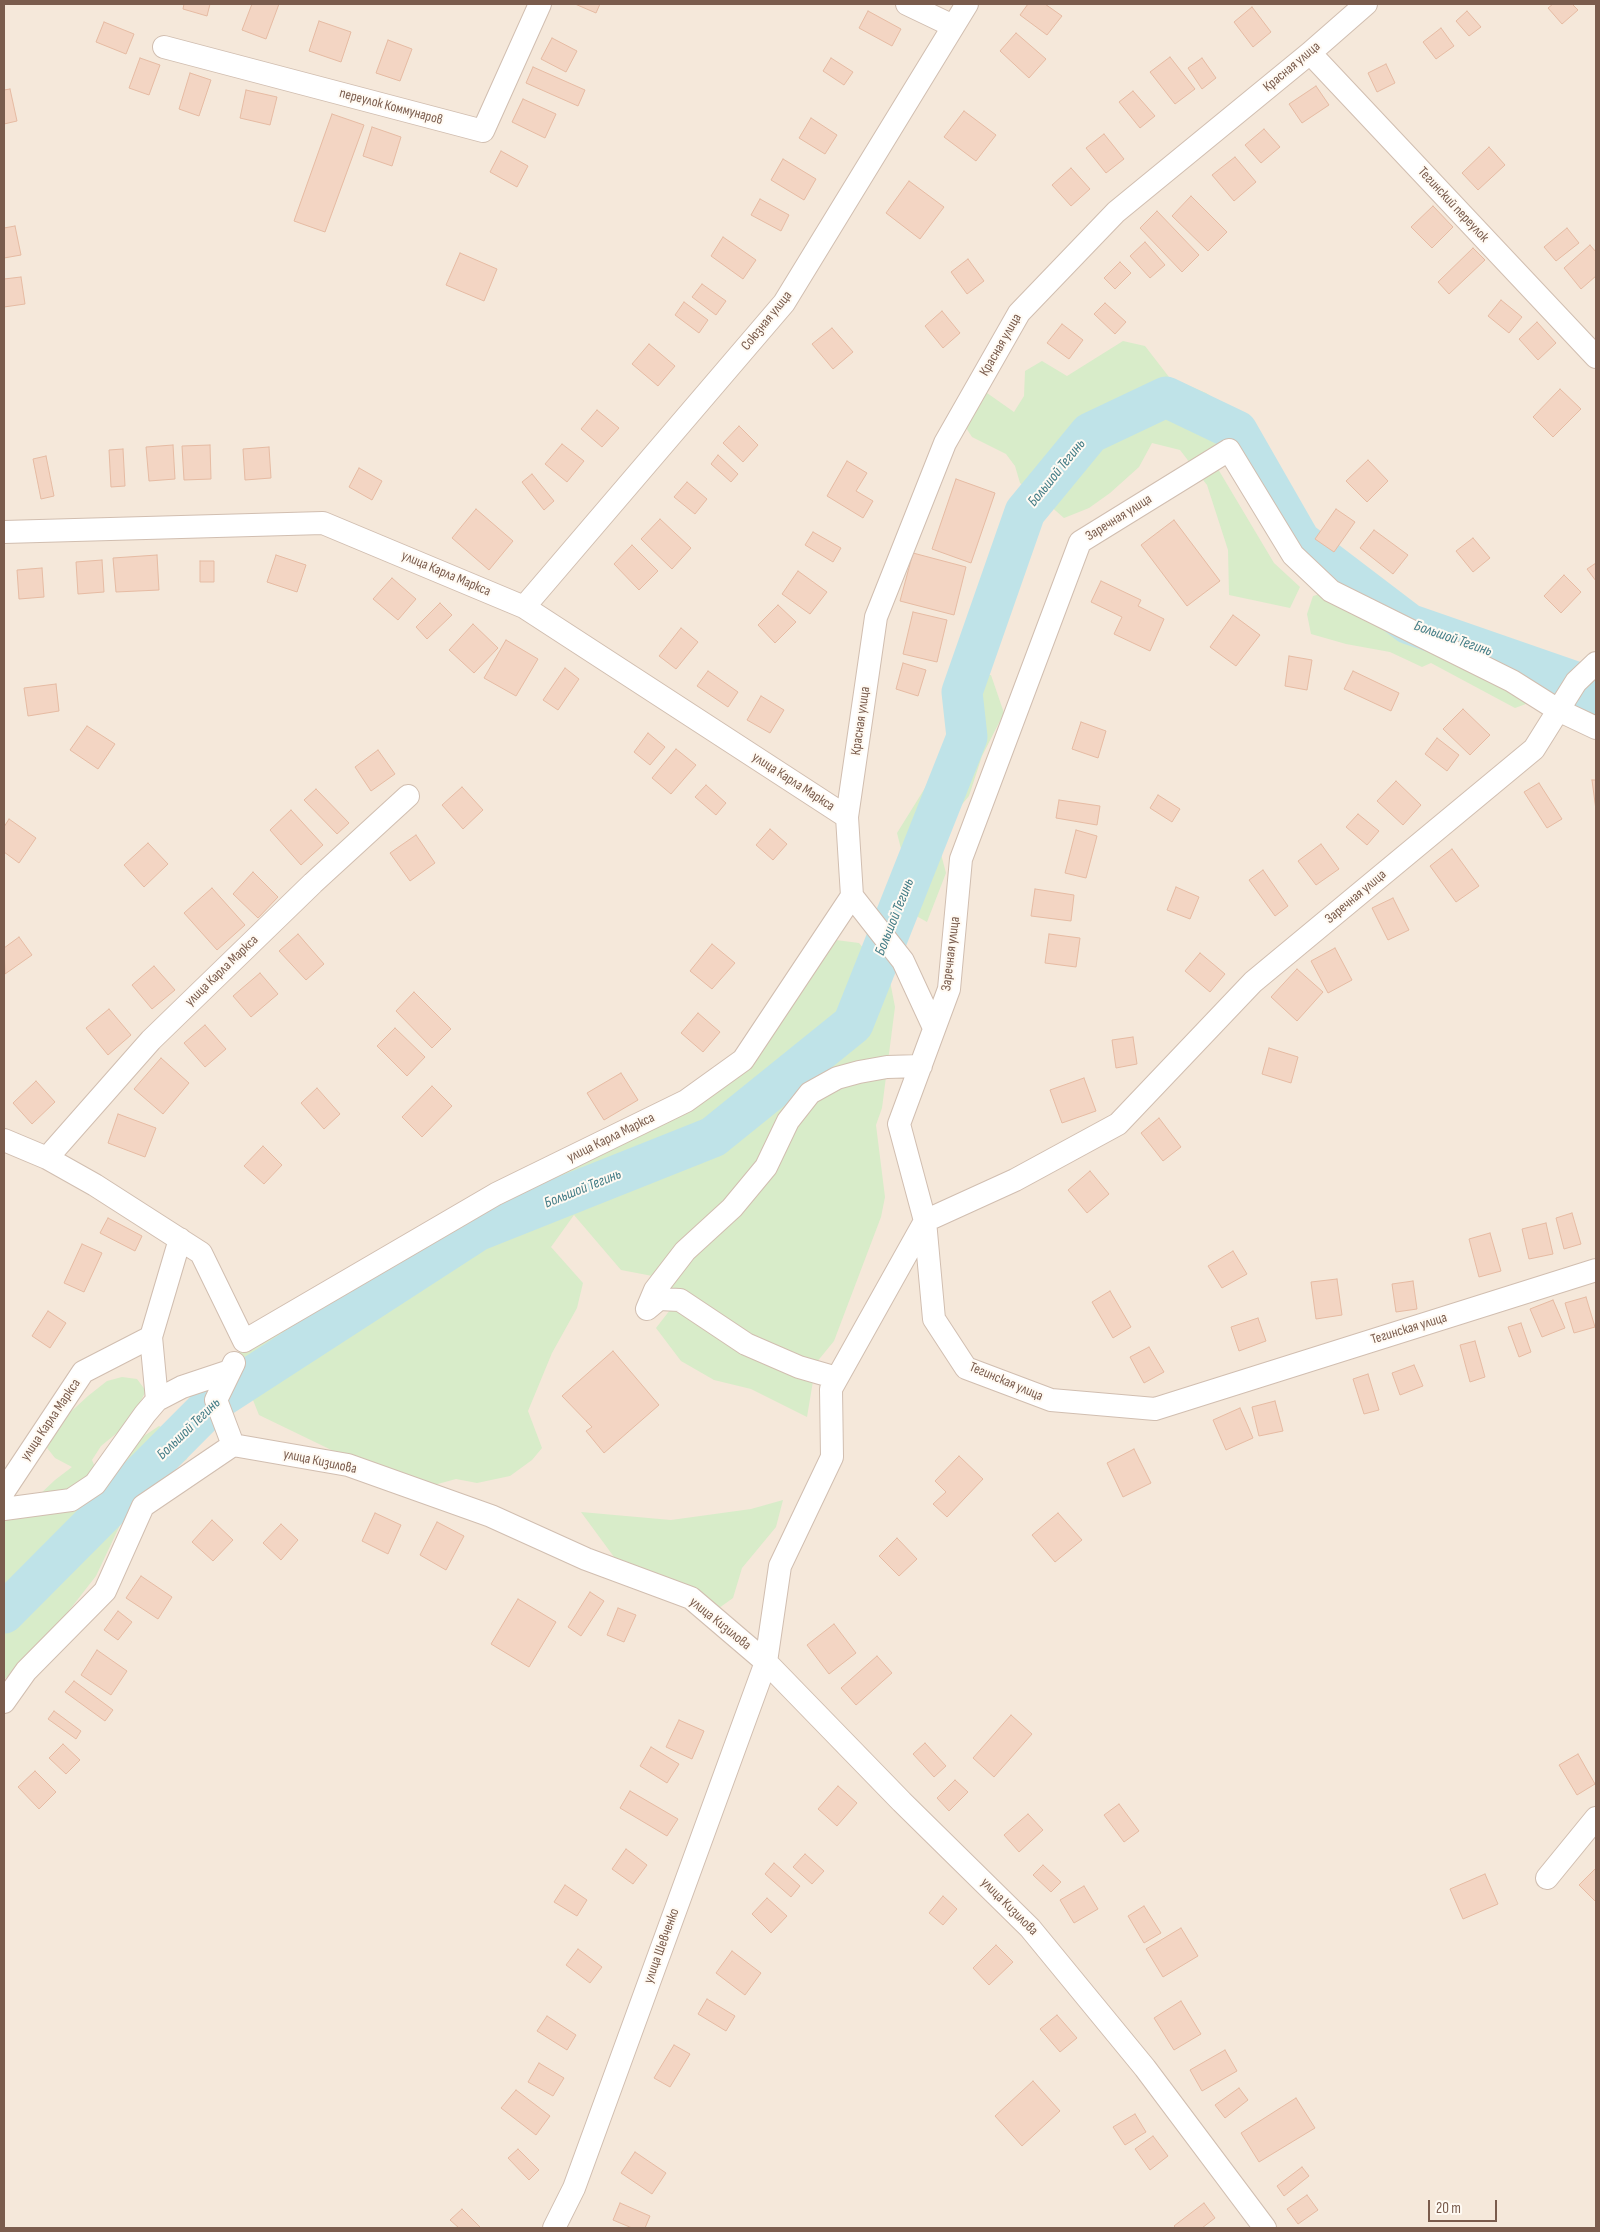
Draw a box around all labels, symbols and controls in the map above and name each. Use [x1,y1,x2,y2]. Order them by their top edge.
street label: Красная улица [1260,38,1324,96]
street label: переулок Коммунаров [337,85,445,129]
street label: Тегинский переулок [1414,164,1492,246]
street label: Союзная улица [738,288,796,354]
street label: Красная улица [976,311,1026,379]
water label: Большой Тегинь [1024,436,1090,510]
street label: Заречная улица [1083,491,1155,545]
street label: улица Карла Маркса [399,548,493,600]
water label: Большой Тегинь [1412,617,1494,661]
street label: Красная улица [848,686,874,756]
street label: улица Карла Маркса [749,749,837,815]
street label: Заречная улица [1322,867,1390,927]
water label: Большой Тегинь [871,876,919,958]
street label: Заречная улица [938,916,964,992]
street label: улица Карла Маркса [182,932,262,1010]
street label: улица Карла Маркса [565,1110,657,1166]
water label: Большой Тегинь [542,1165,624,1213]
street label: Тегинская улица [1369,1309,1449,1349]
street label: Тегинская улица [967,1359,1045,1405]
street label: улица Карла Маркса [17,1376,85,1464]
water label: Большой Тегинь [153,1394,225,1464]
street label: улица Кизилова [282,1446,358,1478]
street label: улица Кизилова [686,1594,754,1654]
street label: улица Кизилова [977,1875,1041,1939]
street label: улица Шевченко [641,1906,683,1986]
scale bar [1430,2190,1499,2222]
text: 20 m [1436,2199,1461,2218]

